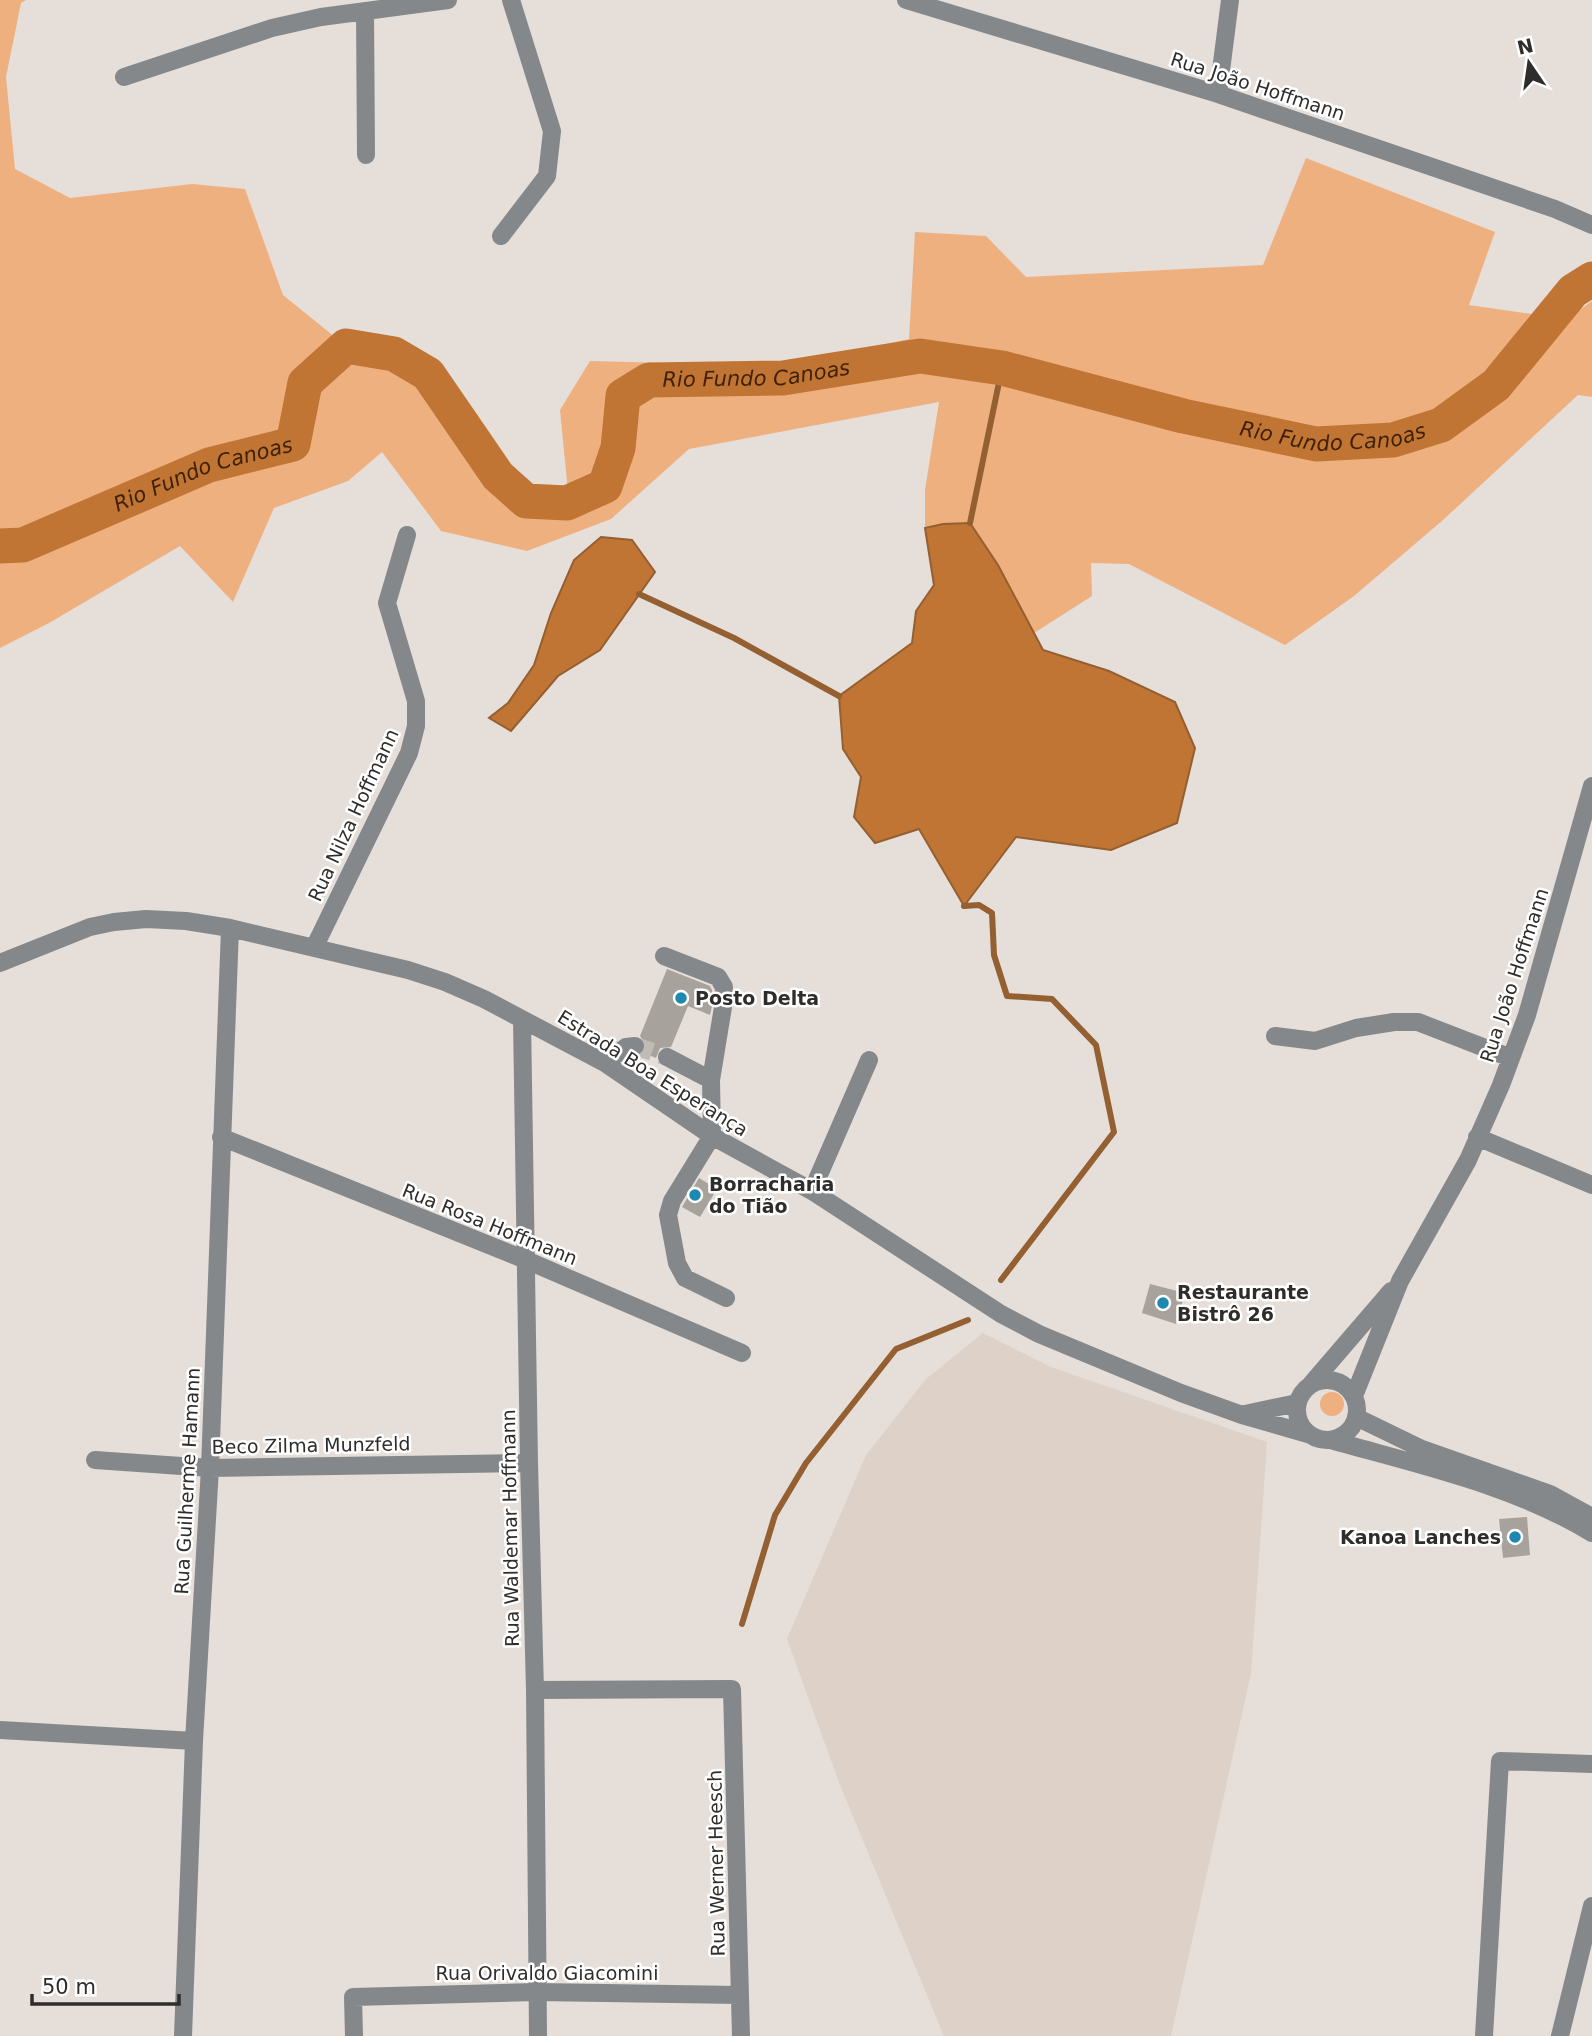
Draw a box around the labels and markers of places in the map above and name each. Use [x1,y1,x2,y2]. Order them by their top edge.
place label: Posto Delta [695,987,819,1009]
marker: Posto Delta [673,990,689,1006]
place label: Borracharia do Tião [709,1173,834,1217]
marker: Borracharia do Tião [687,1187,703,1203]
place label: Restaurante Bistrô 26 [1177,1281,1309,1325]
marker: Restaurante Bistrô 26 [1155,1295,1171,1311]
place label: Kanoa Lanches [1340,1526,1501,1548]
marker: Kanoa Lanches [1507,1529,1523,1545]

